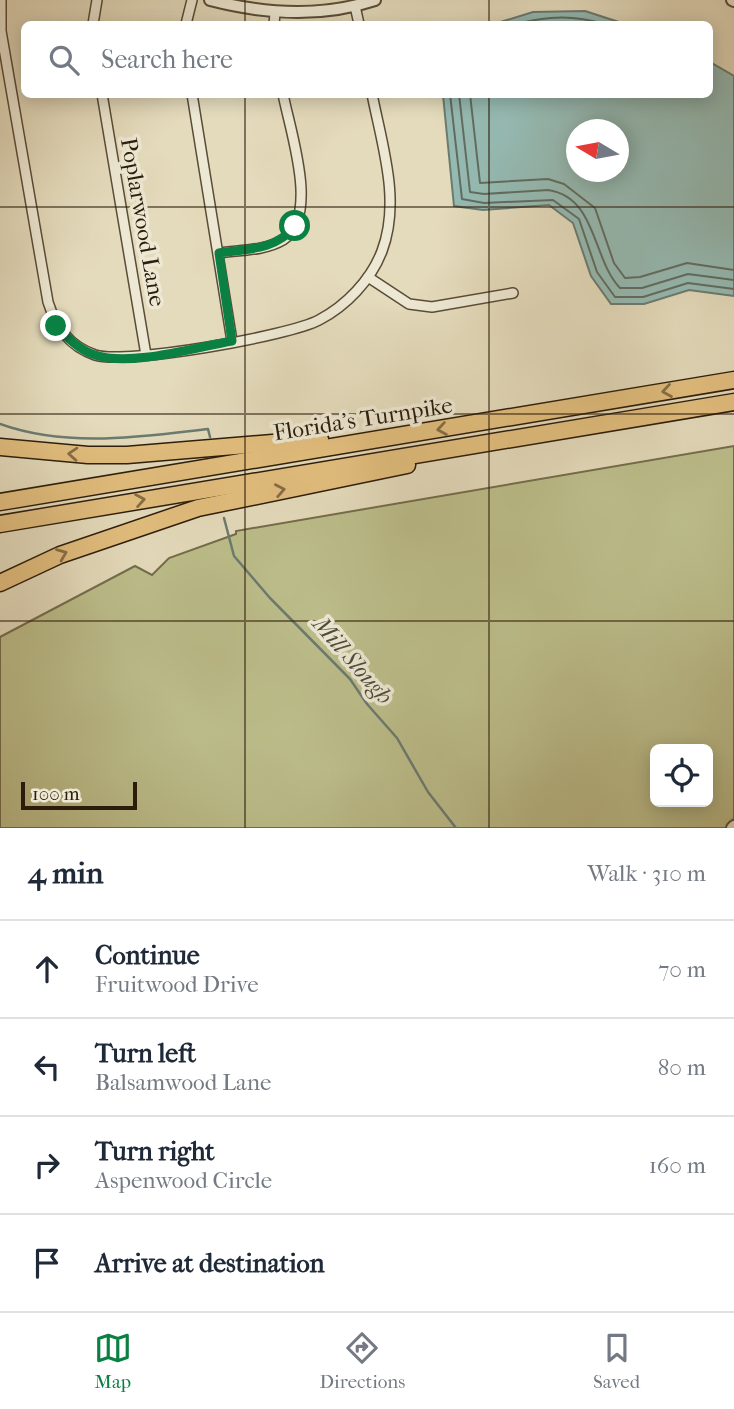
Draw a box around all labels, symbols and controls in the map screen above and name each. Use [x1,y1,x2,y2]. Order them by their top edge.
search box [21,21,713,98]
icon: search [45,41,83,79]
text: Search here [101,44,233,75]
north arrow [566,119,629,182]
street label: Poplarwood Lane [115,136,171,308]
route start [279,210,310,241]
route end [40,310,71,341]
one-way arrow [661,383,673,398]
street label: Florida's Turnpike [272,392,454,446]
one-way arrow [436,421,448,436]
one-way arrow [67,447,78,462]
one-way arrow [274,484,286,499]
one-way arrow [134,493,146,508]
one-way arrow [55,548,67,562]
water label: Mill Slough [306,609,399,710]
map controls [650,744,713,807]
button: locate [650,744,713,807]
scale bar [21,779,136,811]
text: 100 m [32,783,80,805]
text: 4 min [28,856,103,891]
text: Walk · 310 m [587,860,706,887]
text: Continue [95,940,200,971]
icon: ahead [28,950,66,988]
text: 70 m [658,956,706,983]
text: Fruitwood Drive [95,971,259,998]
text: Turn left [95,1038,196,1069]
icon: left [28,1048,66,1086]
text: 80 m [658,1054,706,1081]
text: Balsamwood Lane [95,1069,271,1096]
text: Turn right [95,1136,215,1167]
icon: right [28,1146,66,1184]
text: 160 m [649,1152,706,1179]
text: Aspenwood Circle [95,1167,272,1194]
icon: arrive [28,1244,66,1282]
text: Arrive at destination [95,1248,325,1279]
tab: Map [94,1329,132,1393]
tab: Directions [320,1329,405,1393]
tab: Saved [593,1329,640,1393]

